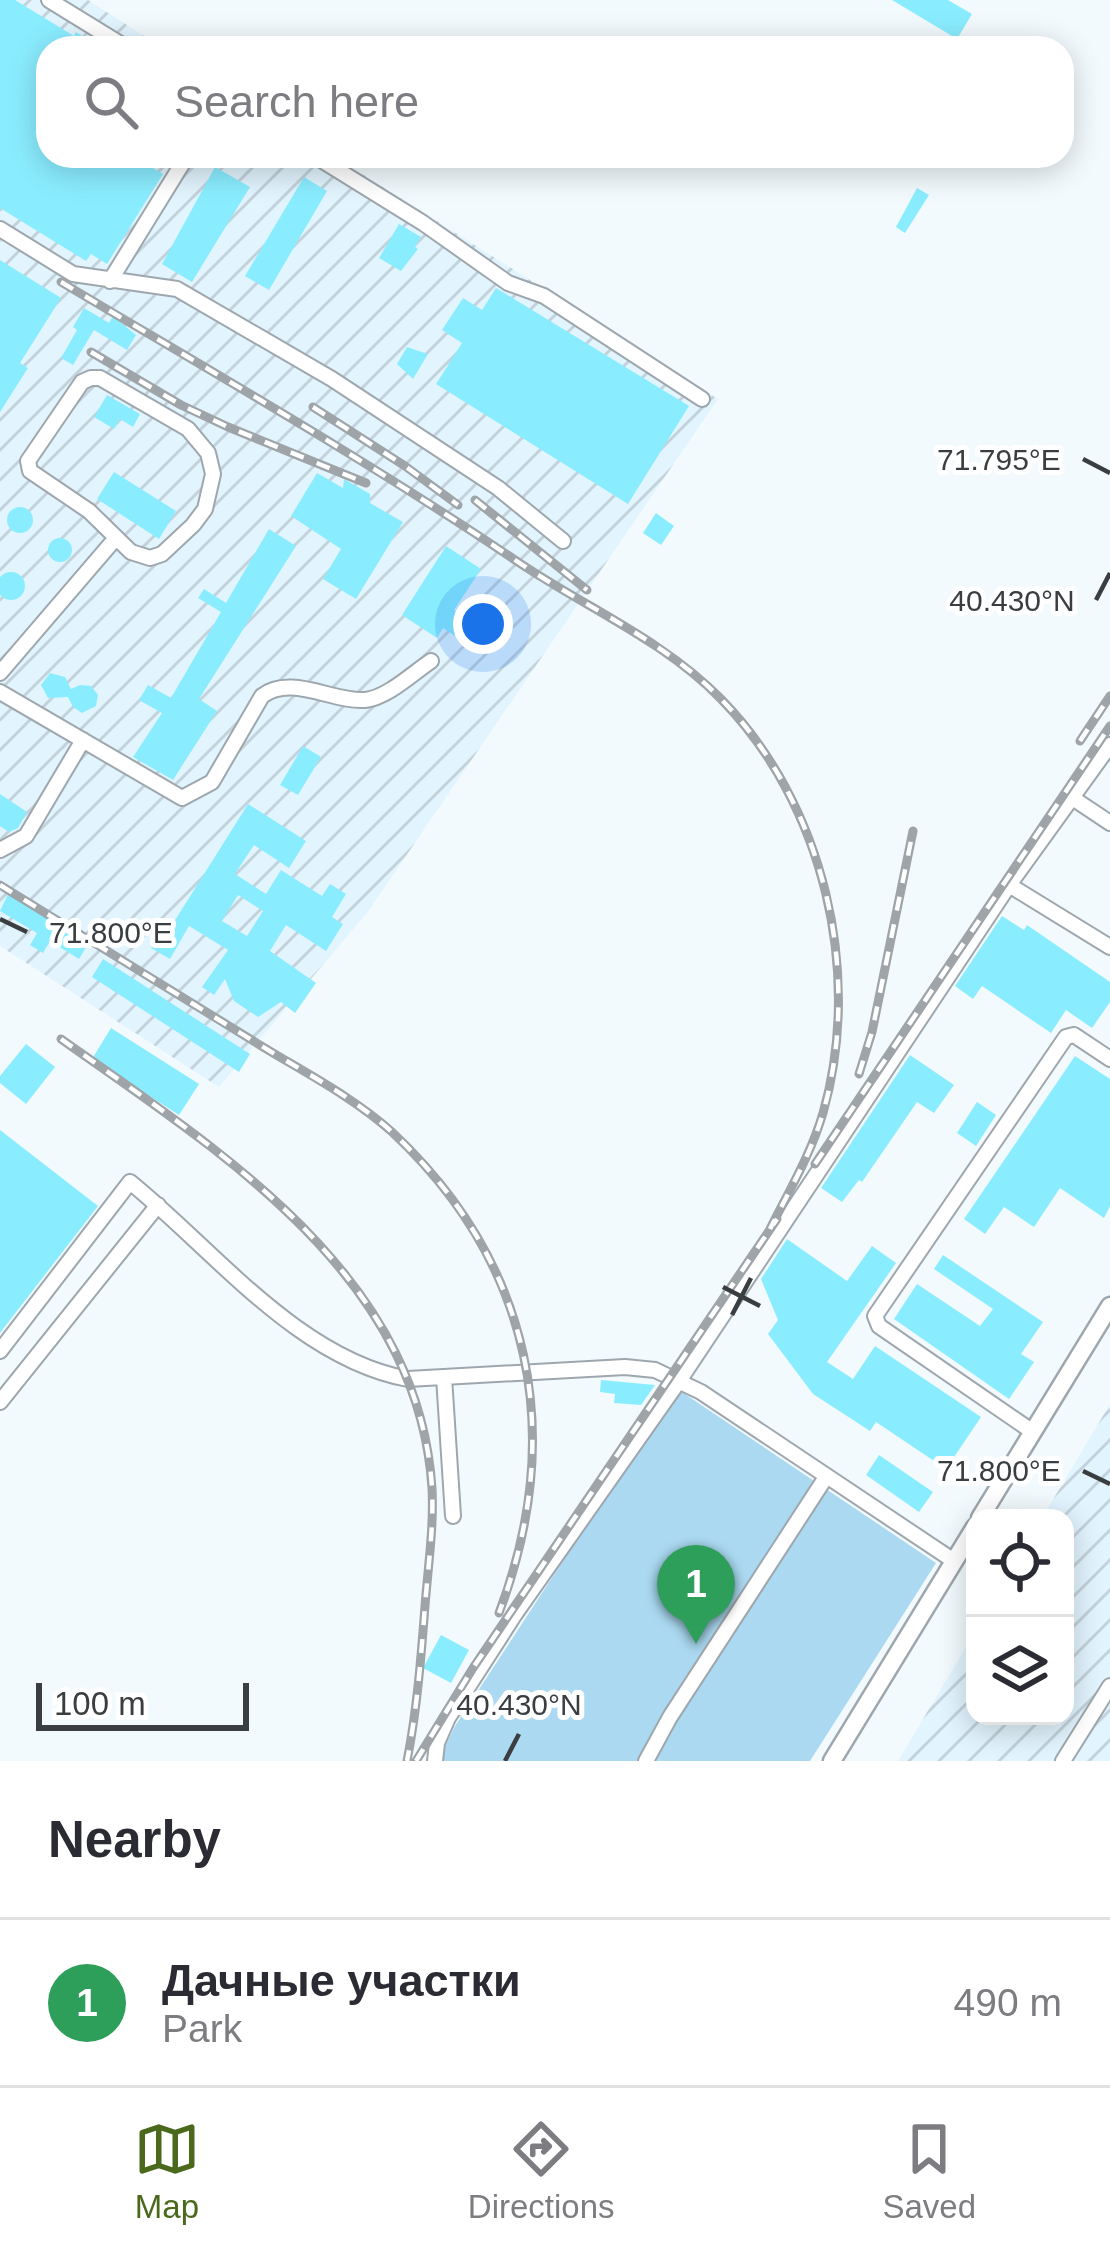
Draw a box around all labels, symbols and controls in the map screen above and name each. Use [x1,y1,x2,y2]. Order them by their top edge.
search box [36,36,1074,168]
icon: search [78,69,144,135]
text: Search here [174,76,419,127]
text: 71.795°E [937,443,1061,476]
text: 40.430°N [949,584,1075,617]
your location [453,594,513,654]
text: 71.800°E [49,916,173,949]
text: 71.800°E [937,1454,1061,1487]
map controls [966,1509,1074,1725]
button: locate [966,1509,1074,1617]
pin: 1 [657,1545,735,1644]
button: layers [966,1617,1074,1725]
scale bar [36,1677,249,1730]
text: 100 m [54,1685,146,1722]
text: 40.430°N [456,1688,582,1721]
text: Nearby [48,1811,221,1868]
text: Дачные участки [162,1955,521,2006]
text: 1 [76,1981,98,2024]
text: 490 m [954,1981,1062,2024]
text: Park [162,2007,242,2050]
tab: Map [134,2116,200,2226]
tab: Directions [468,2116,615,2226]
tab: Saved [882,2116,976,2226]

